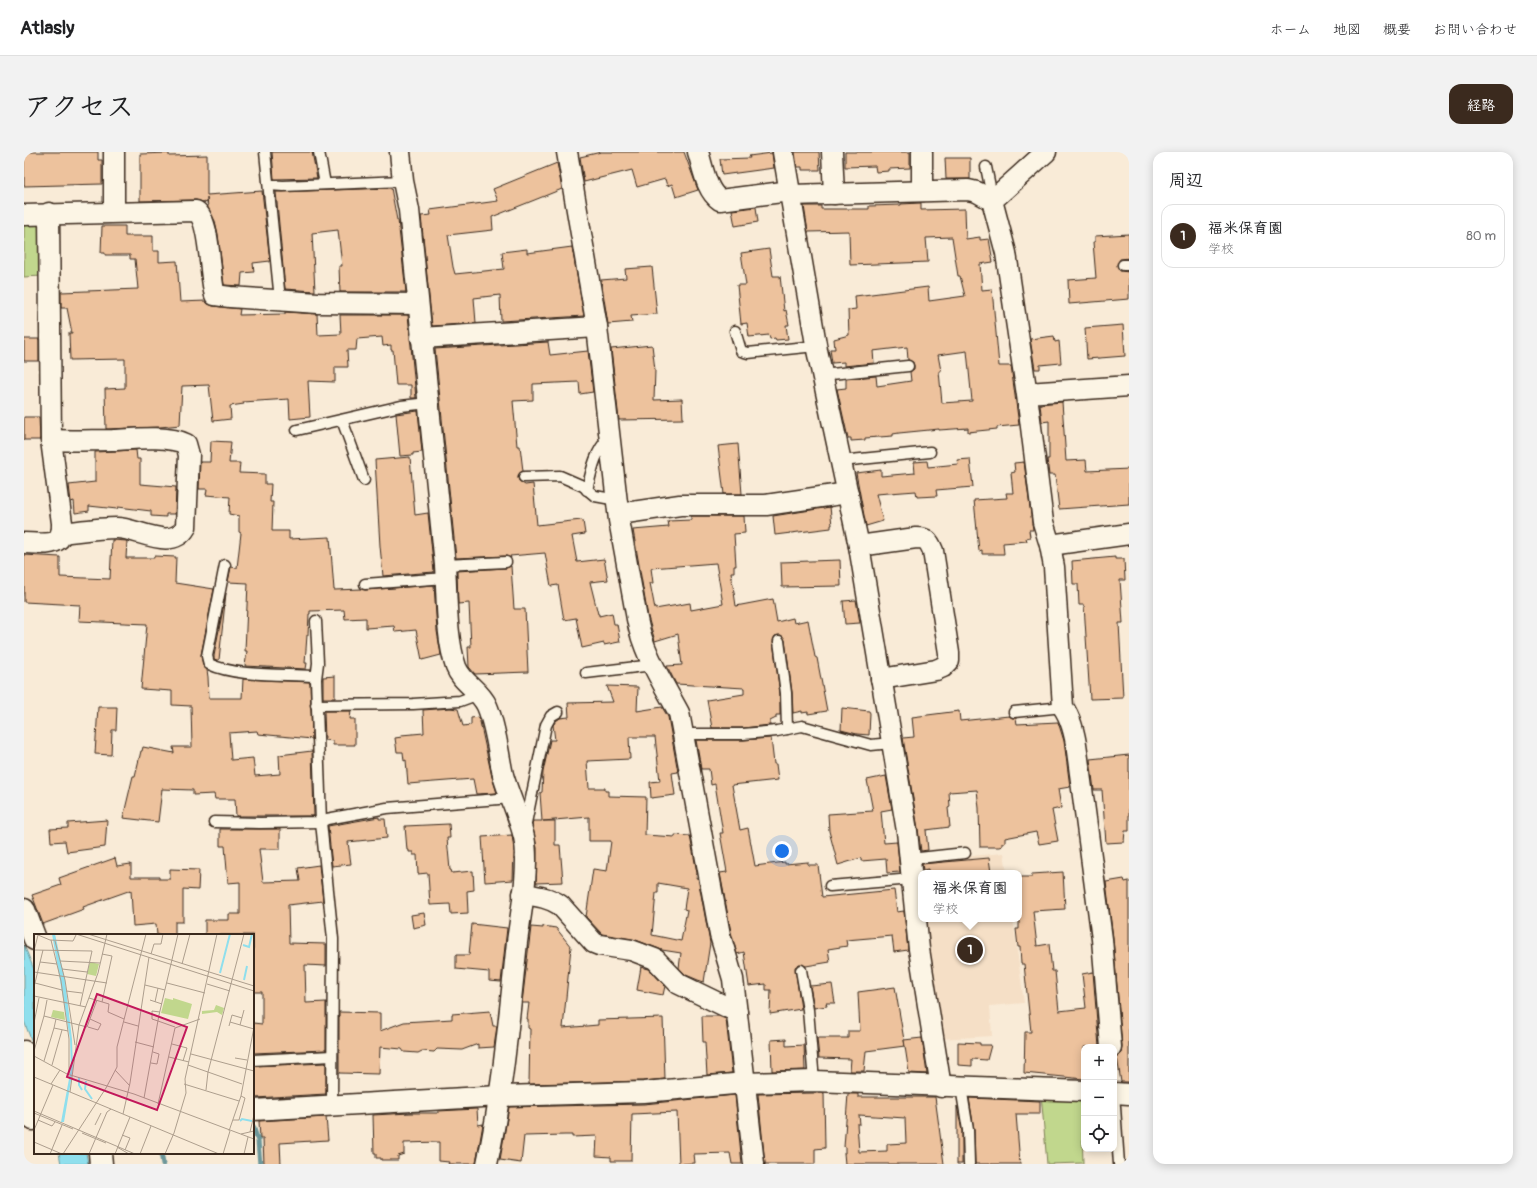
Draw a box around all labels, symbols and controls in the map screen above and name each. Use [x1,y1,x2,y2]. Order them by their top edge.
text: Atlasly [20,16,74,40]
text: ホーム [1270,21,1311,38]
text: 地図 [1333,21,1361,38]
text: 概要 [1383,21,1411,38]
text: お問い合わせ [1433,21,1517,38]
button: 経路 [1449,84,1513,124]
text: アクセス [24,90,134,125]
text: 周辺 [1169,170,1203,191]
text: 福米保育園 [1208,219,1283,238]
text: 1 [1180,228,1186,244]
text: 80 m [1466,228,1496,244]
text: 学校 [1208,241,1234,257]
your location [772,841,792,861]
popup [918,870,1022,922]
text: 福米保育園 [932,879,1008,898]
text: 学校 [932,901,959,917]
inset map [34,934,254,1154]
pin: 1 [957,935,983,965]
map controls [1081,1044,1117,1152]
button: + [1081,1044,1117,1080]
button: − [1081,1080,1117,1116]
button: locate [1081,1116,1117,1152]

